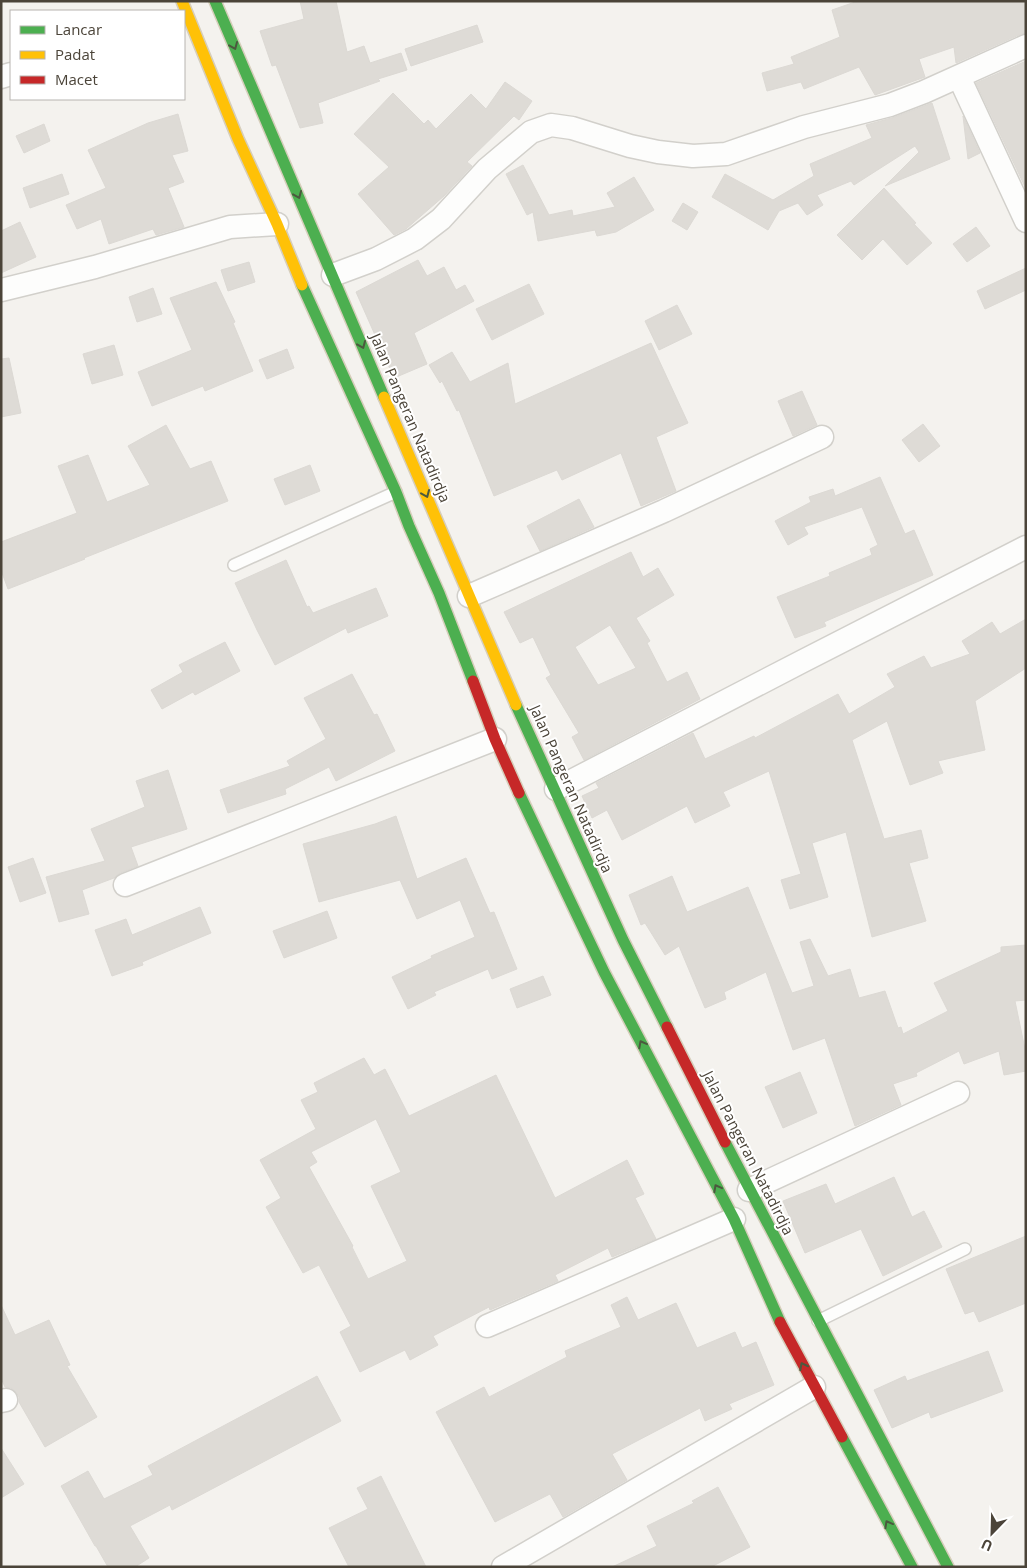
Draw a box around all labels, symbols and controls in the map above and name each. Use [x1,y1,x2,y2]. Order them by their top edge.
legend [10,10,185,100]
text: Lancar [55,19,102,39]
one-way arrow [228,41,239,50]
text: Padat [55,44,95,64]
text: Macet [55,69,98,89]
one-way arrow [292,190,303,199]
street label: Jalan Pangeran Natadirdja [365,328,456,505]
one-way arrow [356,340,367,349]
one-way arrow [419,489,430,498]
street label: Jalan Pangeran Natadirdja [525,700,618,876]
one-way arrow [638,1040,648,1049]
street label: Jalan Pangeran Natadirdja [698,1065,799,1238]
one-way arrow [713,1184,723,1193]
one-way arrow [799,1362,809,1371]
north arrow [967,1508,1017,1558]
one-way arrow [885,1520,895,1529]
text: U [978,1535,995,1556]

